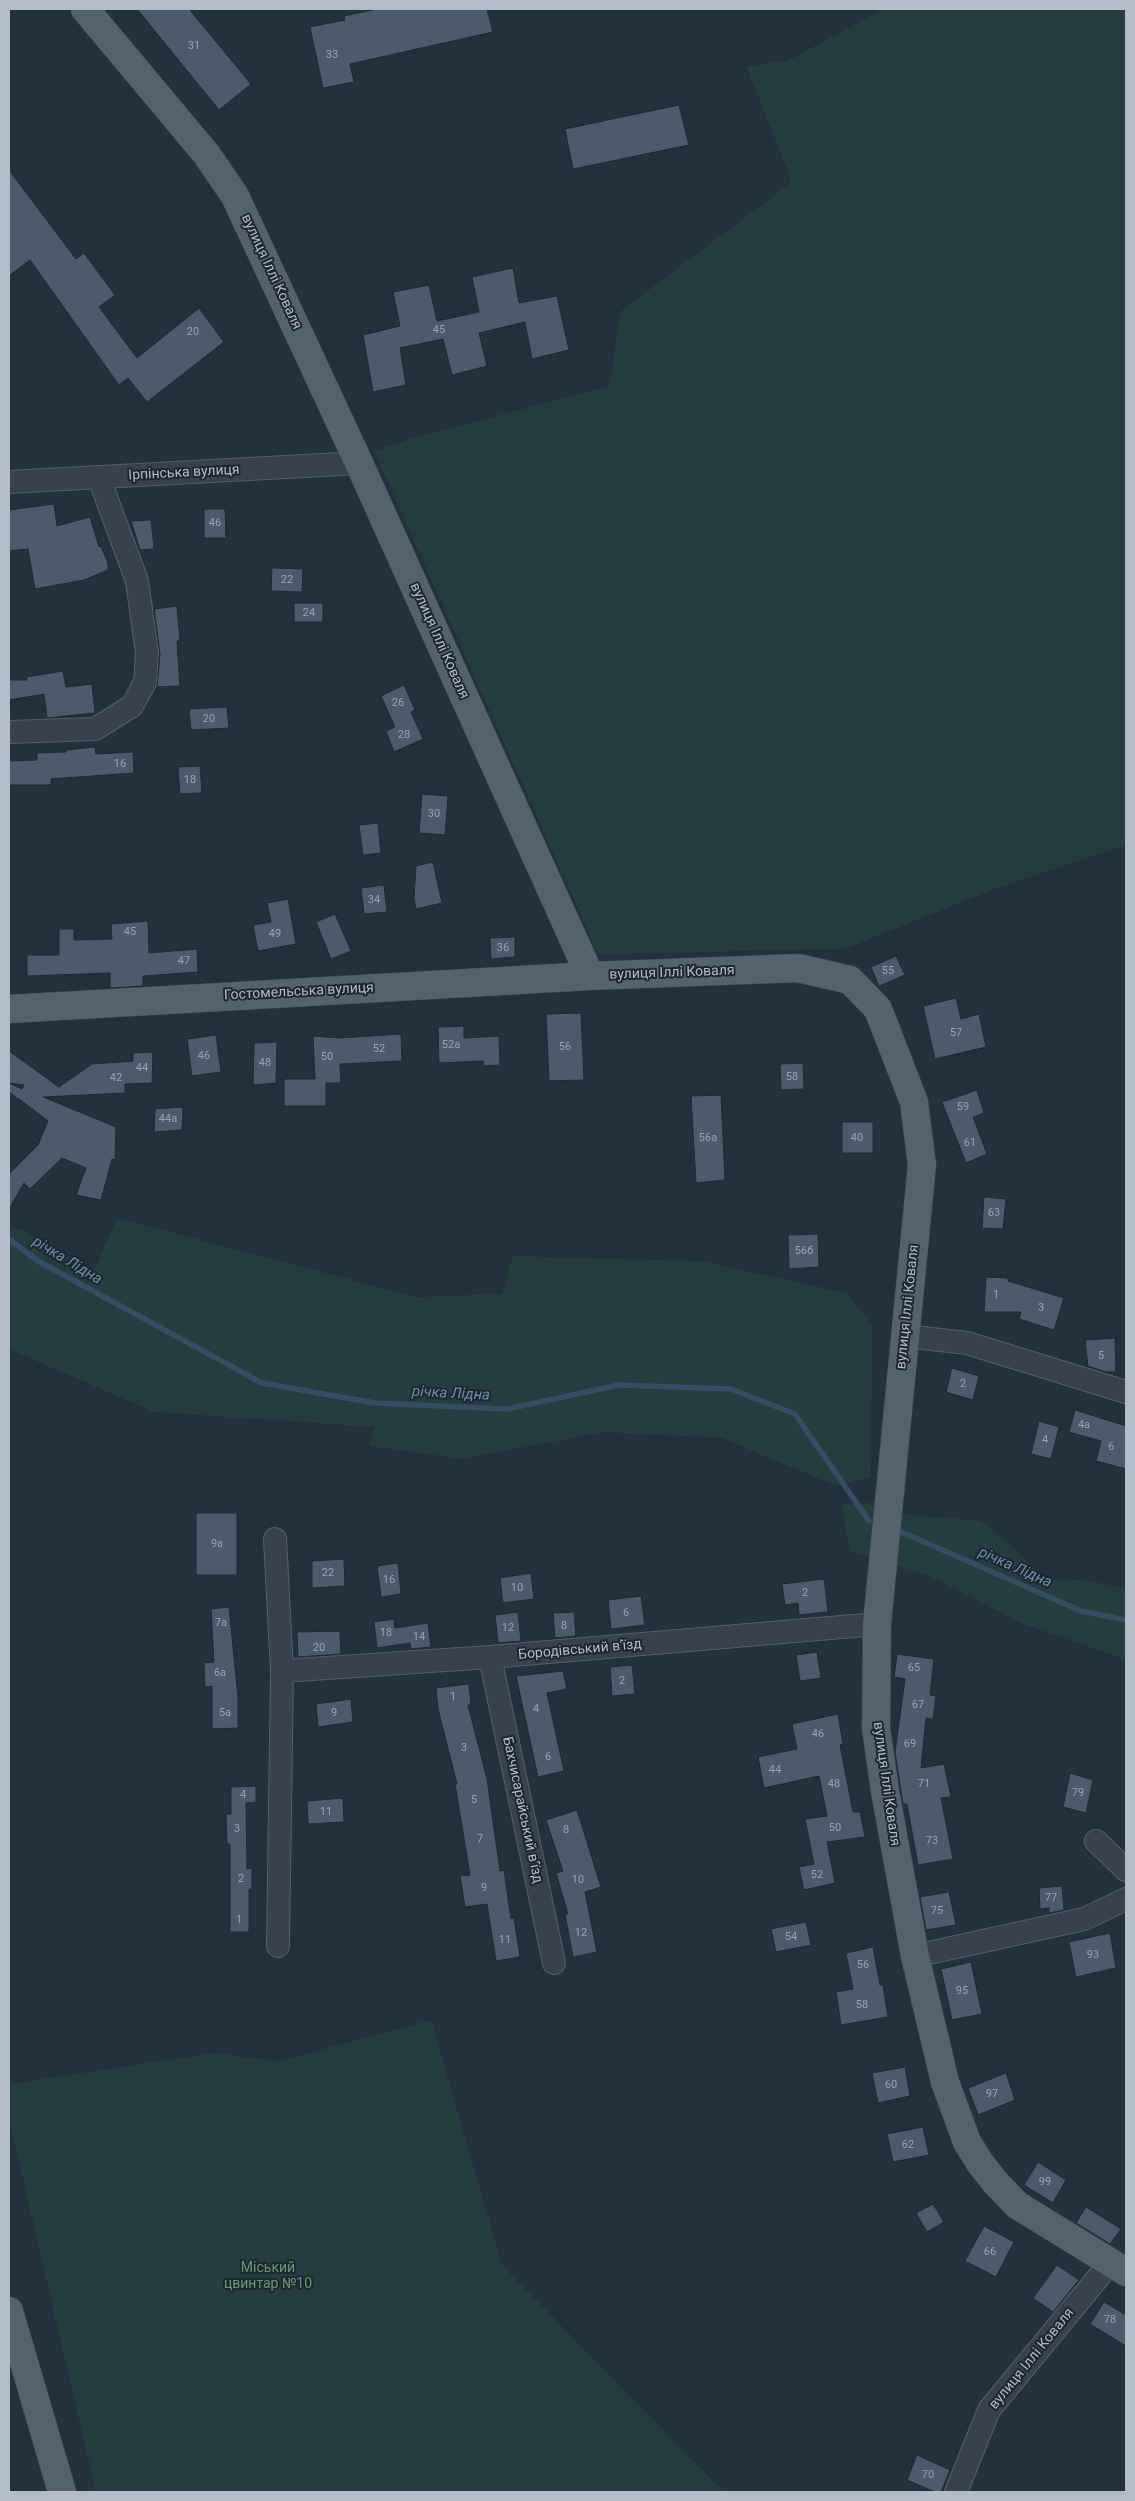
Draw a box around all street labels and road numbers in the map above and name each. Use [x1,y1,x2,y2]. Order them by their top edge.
street label: вулиця Іллі Коваля [237,212,305,332]
street label: Ірпінська вулиця [128,462,240,484]
street label: вулиця Іллі Коваля [406,580,472,702]
street label: вулиця Іллі Коваля [609,962,735,984]
street label: Гостомельська вулиця [224,980,374,1004]
street label: вулиця Іллі Коваля [893,1244,923,1370]
street label: Бородівський в’їзд [518,1636,642,1664]
street label: вулиця Іллі Коваля [869,1721,903,1847]
street label: Бахчисарайський в’їзд [498,1735,546,1885]
street label: вулиця Іллі Коваля [986,2305,1078,2413]

